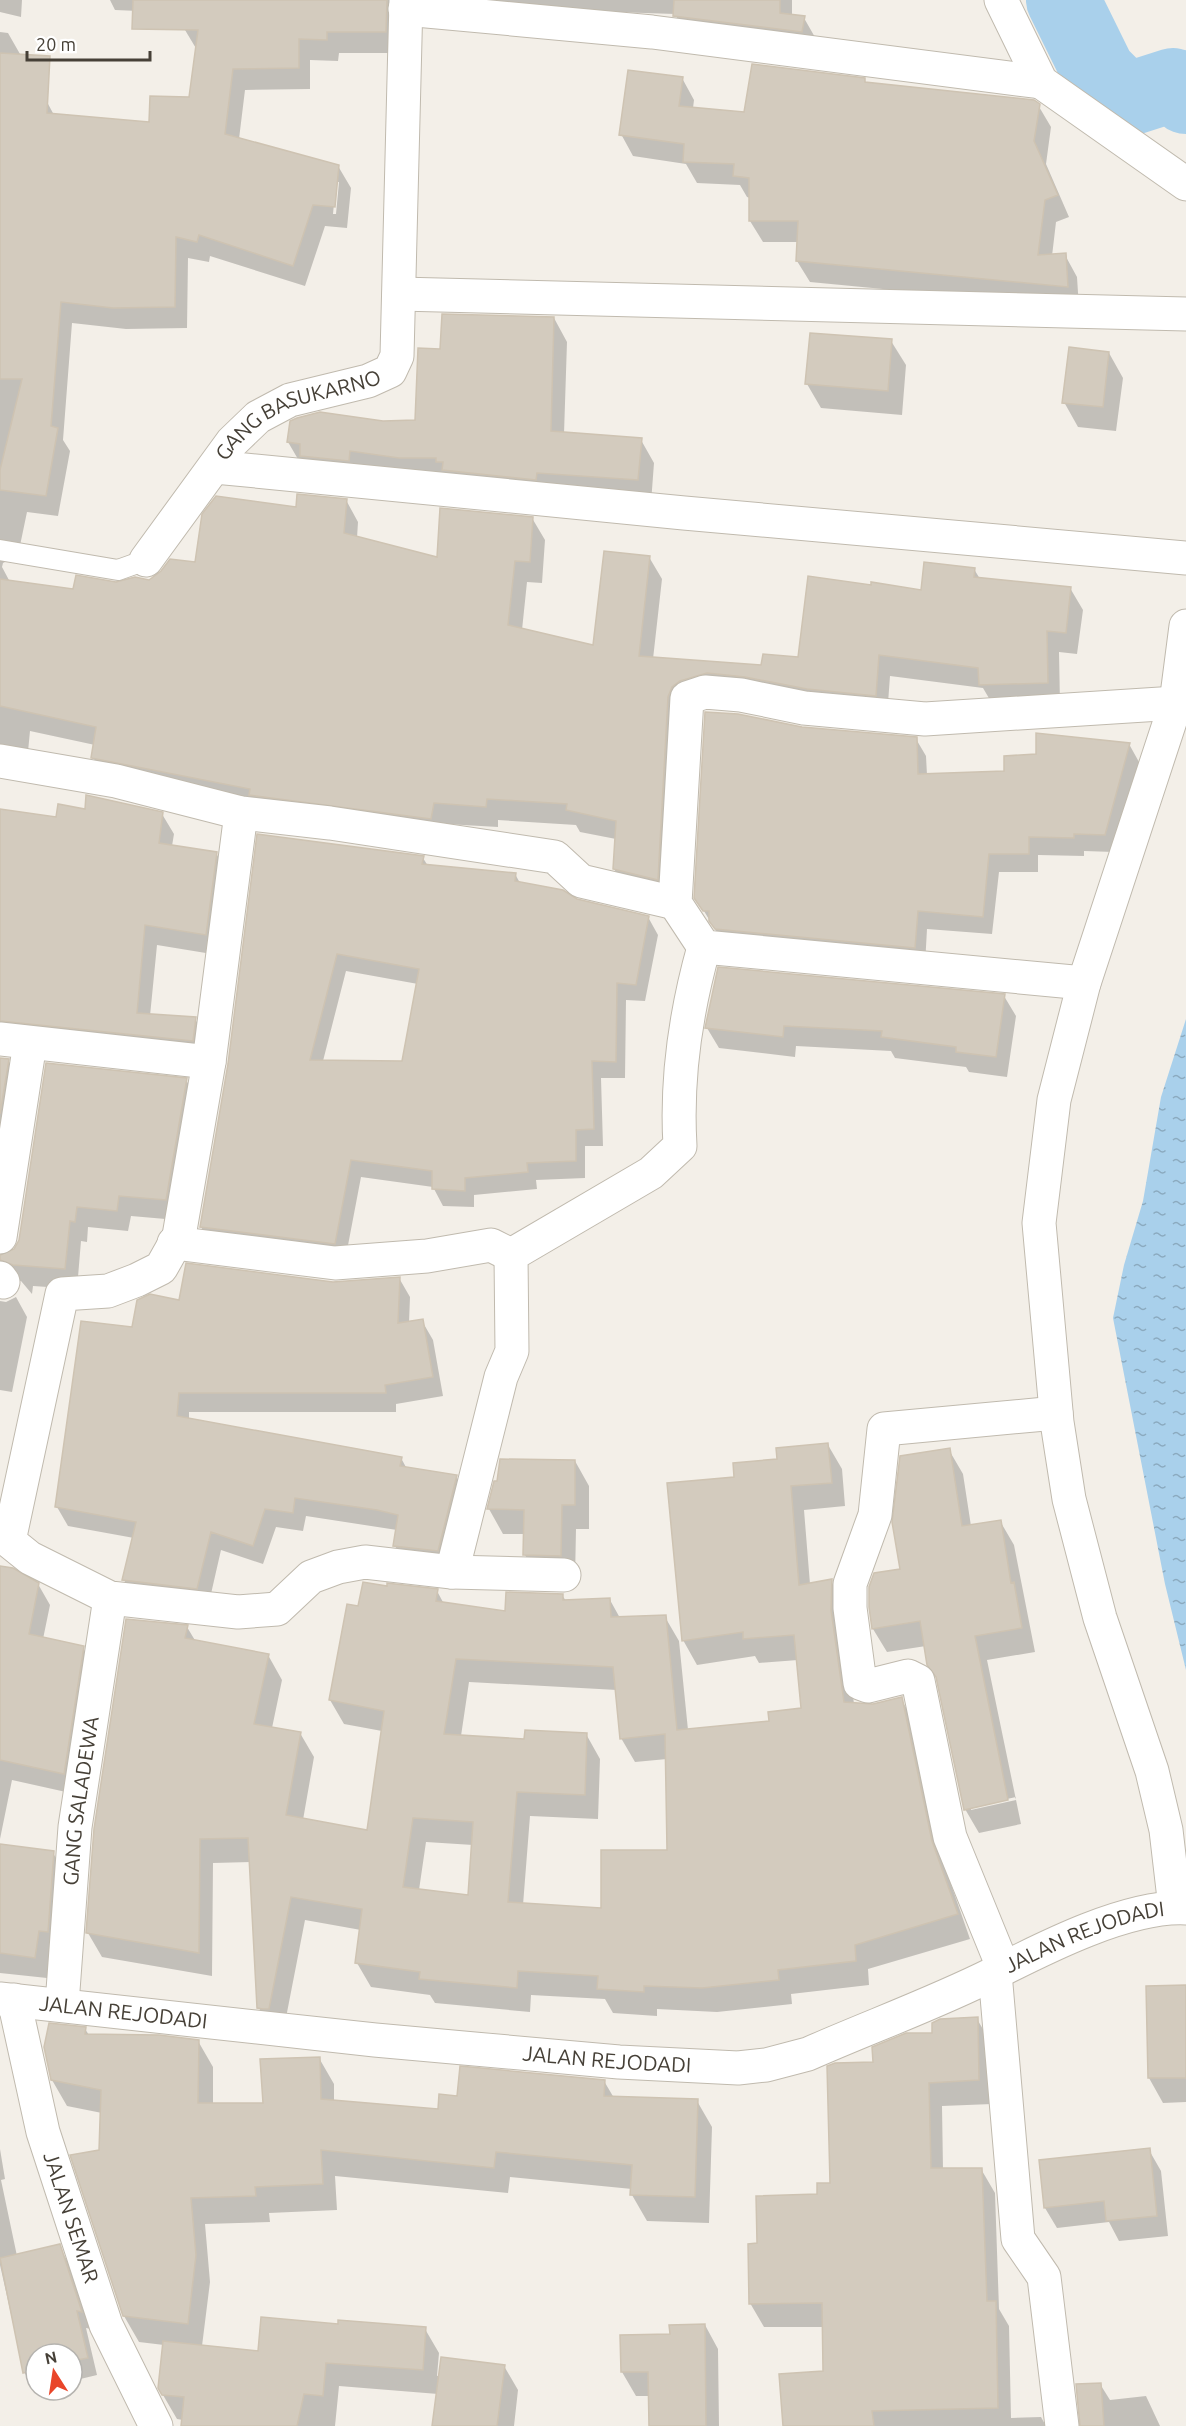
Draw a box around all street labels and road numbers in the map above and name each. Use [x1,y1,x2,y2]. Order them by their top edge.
street label: GANG BASUKARNO [210,364,385,464]
street label: GANG SALADEWA [58,1714,103,1886]
street label: JALAN REJODADI [1000,1896,1166,1977]
street label: JALAN REJODADI [38,1990,209,2033]
street label: JALAN REJODADI [522,2040,692,2077]
street label: JALAN SEMAR [39,2148,104,2286]

